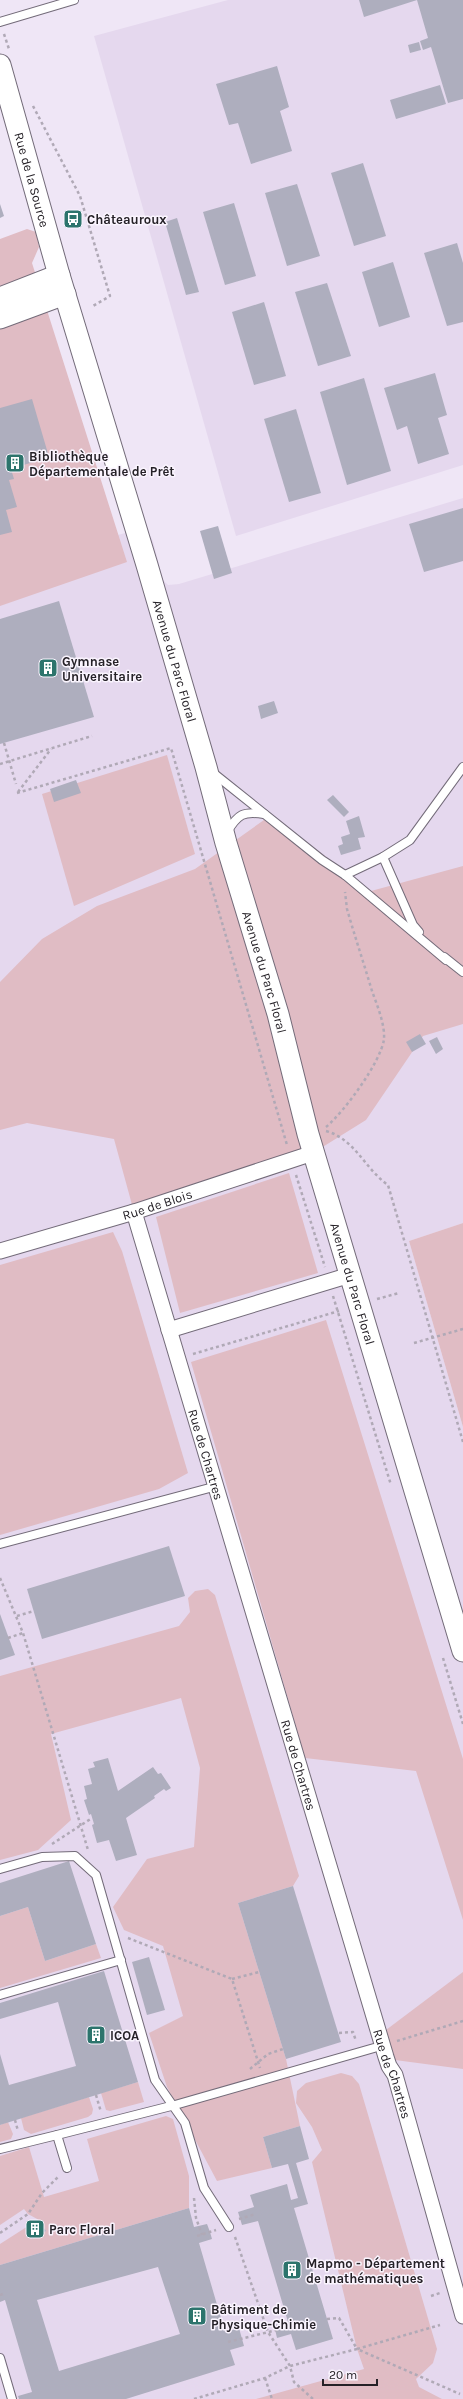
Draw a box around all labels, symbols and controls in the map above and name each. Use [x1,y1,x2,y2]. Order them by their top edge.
street label: Rue de la Source [11,131,52,229]
bus stop icon: Châteauroux [62,208,84,230]
place label: Châteauroux [87,212,167,227]
place label: Bibliothèque Départementale de Prêt [29,449,175,479]
building icon: Bibliothèque Départementale de Prêt [4,452,26,474]
street label: Avenue du Parc Floral [150,598,199,724]
place label: Gymnase Universitaire [62,654,142,684]
building icon: Gymnase Universitaire [37,657,59,679]
street label: Avenue du Parc Floral [239,909,289,1035]
street label: Rue de Blois [121,1186,194,1223]
street label: Avenue du Parc Floral [327,1221,378,1347]
street label: Rue de Chartres [185,1407,226,1502]
street label: Rue de Chartres [278,1718,319,1812]
building icon: ICOA [85,2024,107,2046]
street label: Rue de Chartres [370,2027,414,2121]
place label: ICOA [110,2028,139,2043]
building icon: Parc Floral [24,2218,46,2240]
place label: Parc Floral [49,2222,115,2237]
place label: Mapmo - Département de mathématiques [306,2256,445,2287]
building icon: Mapmo - Département de mathématiques [281,2259,303,2281]
place label: Bâtiment de Physique-Chimie [211,2302,316,2333]
building icon: Bâtiment de Physique-Chimie [186,2305,208,2327]
scale bar [323,2361,377,2387]
text: 20 m [329,2368,357,2382]

